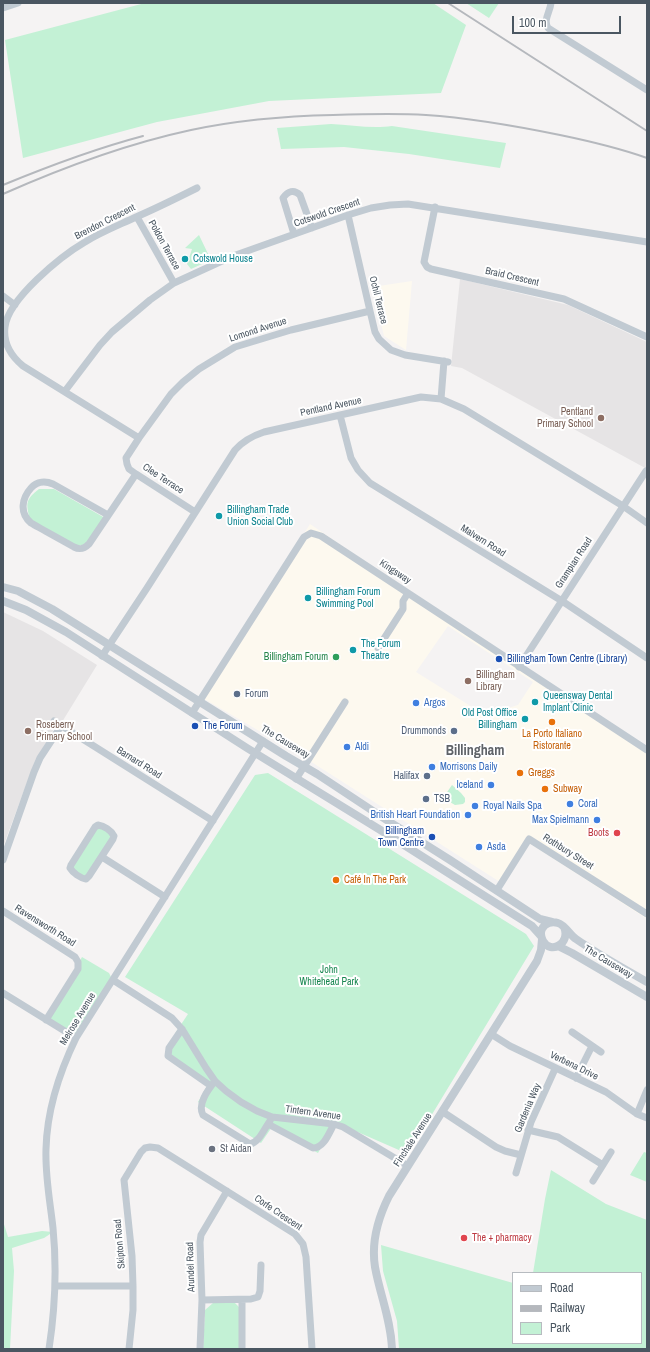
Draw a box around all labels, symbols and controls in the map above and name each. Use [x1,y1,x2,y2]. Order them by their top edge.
scale bar [514,8,623,34]
text: 100 m [519,15,546,31]
street label: Cotswold Crescent [293,196,361,230]
street label: Brendon Crescent [73,202,137,242]
street label: Poldon Terrace [145,218,183,272]
place label: Cotswold House [193,253,253,265]
marker: Cotswold House [180,254,190,264]
street label: Braid Crescent [484,265,540,289]
street label: Ochil Terrace [366,275,390,325]
street label: Lomond Avenue [228,315,288,345]
street label: Pentland Avenue [299,395,363,419]
place label: Pentland Primary School [537,406,593,430]
marker: Pentland Primary School [596,413,606,423]
street label: Clee Terrace [140,461,186,497]
place label: Billingham Trade Union Social Club [227,504,293,528]
marker: Billingham Trade Union Social Club [214,511,224,521]
street label: Malvern Road [458,522,508,560]
street label: Grampian Road [553,535,595,591]
street label: Kingsway [377,557,413,587]
place label: Billingham Forum Swimming Pool [316,586,380,610]
marker: Billingham Forum Swimming Pool [303,593,313,603]
place label: The Forum Theatre [361,638,401,662]
marker: The Forum Theatre [348,645,358,655]
place label: Billingham Forum [264,651,328,663]
marker: Billingham Forum [331,652,341,662]
place label: Billingham Town Centre (Library) [507,653,627,665]
marker: Billingham Town Centre (Library) [494,654,504,664]
place label: Billingham Library [476,669,515,692]
marker: Billingham Library [463,676,473,686]
place label: Forum [245,688,268,700]
marker: Forum [232,689,242,699]
place label: Queensway Dental Implant Clinic [543,690,612,714]
place label: Argos [424,697,445,709]
marker: Queensway Dental Implant Clinic [530,697,540,707]
marker: Argos [411,698,421,708]
place label: Old Post Office Billingham [462,707,517,730]
marker: Old Post Office Billingham [520,714,530,724]
marker: La Porto Italiano Ristorante [547,717,557,727]
place label: Roseberry Primary School [36,719,92,742]
place label: The Forum [203,720,243,732]
marker: The Forum [190,721,200,731]
street label: The Causeway [258,723,312,761]
place label: Drummonds [401,725,446,737]
marker: Roseberry Primary School [23,726,33,736]
marker: Drummonds [449,726,459,736]
place label: La Porto Italiano Ristorante [522,728,582,752]
place label: Aldi [355,741,369,753]
marker: Aldi [342,742,352,752]
district label: Billingham [446,743,504,759]
street label: Barnard Road [114,744,164,782]
place label: Morrisons Daily [440,761,497,773]
marker: Morrisons Daily [427,762,437,772]
place label: Greggs [528,767,555,779]
marker: Greggs [515,768,525,778]
place label: Halifax [393,770,419,782]
marker: Halifax [422,771,432,781]
place label: Iceland [457,779,483,791]
marker: Iceland [486,780,496,790]
place label: Subway [553,783,582,795]
marker: Subway [540,784,550,794]
place label: TSB [434,793,450,805]
marker: TSB [421,794,431,804]
place label: Coral [578,798,598,810]
marker: Coral [565,799,575,809]
place label: Royal Nails Spa [483,800,542,812]
marker: Royal Nails Spa [470,801,480,811]
place label: British Heart Foundation [371,809,460,821]
marker: British Heart Foundation [463,810,473,820]
place label: Max Spielmann [532,814,589,826]
marker: Max Spielmann [592,815,602,825]
place label: Billingham Town Centre [378,825,424,848]
place label: Boots [588,827,609,839]
marker: Boots [612,828,622,838]
marker: Billingham Town Centre [427,832,437,842]
street label: Rothbury Street [540,832,596,872]
place label: Asda [487,841,506,853]
marker: Asda [474,842,484,852]
place label: Café In The Park [344,874,406,886]
marker: Café In The Park [331,875,341,885]
street label: Ravensworth Road [12,902,78,950]
street label: The Causeway [581,943,635,981]
park label: John Whitehead Park [300,964,358,988]
street label: Melrose Avenue [58,991,98,1047]
street label: Verbena Drive [548,1049,600,1083]
street label: Gardenia Way [512,1081,544,1135]
street label: Tintern Avenue [285,1103,341,1123]
street label: Finchale Avenue [391,1111,435,1169]
place label: St Aidan [220,1143,251,1155]
marker: St Aidan [207,1144,217,1154]
street label: Corfe Crescent [252,1193,304,1233]
street label: Skipton Road [112,1219,128,1269]
place label: The + pharmacy [472,1232,531,1244]
marker: The + pharmacy [459,1233,469,1243]
street label: Arundel Road [184,1242,198,1292]
legend [512,1272,642,1344]
text: Road [550,1280,574,1296]
text: Railway [550,1300,585,1316]
text: Park [550,1320,570,1336]

